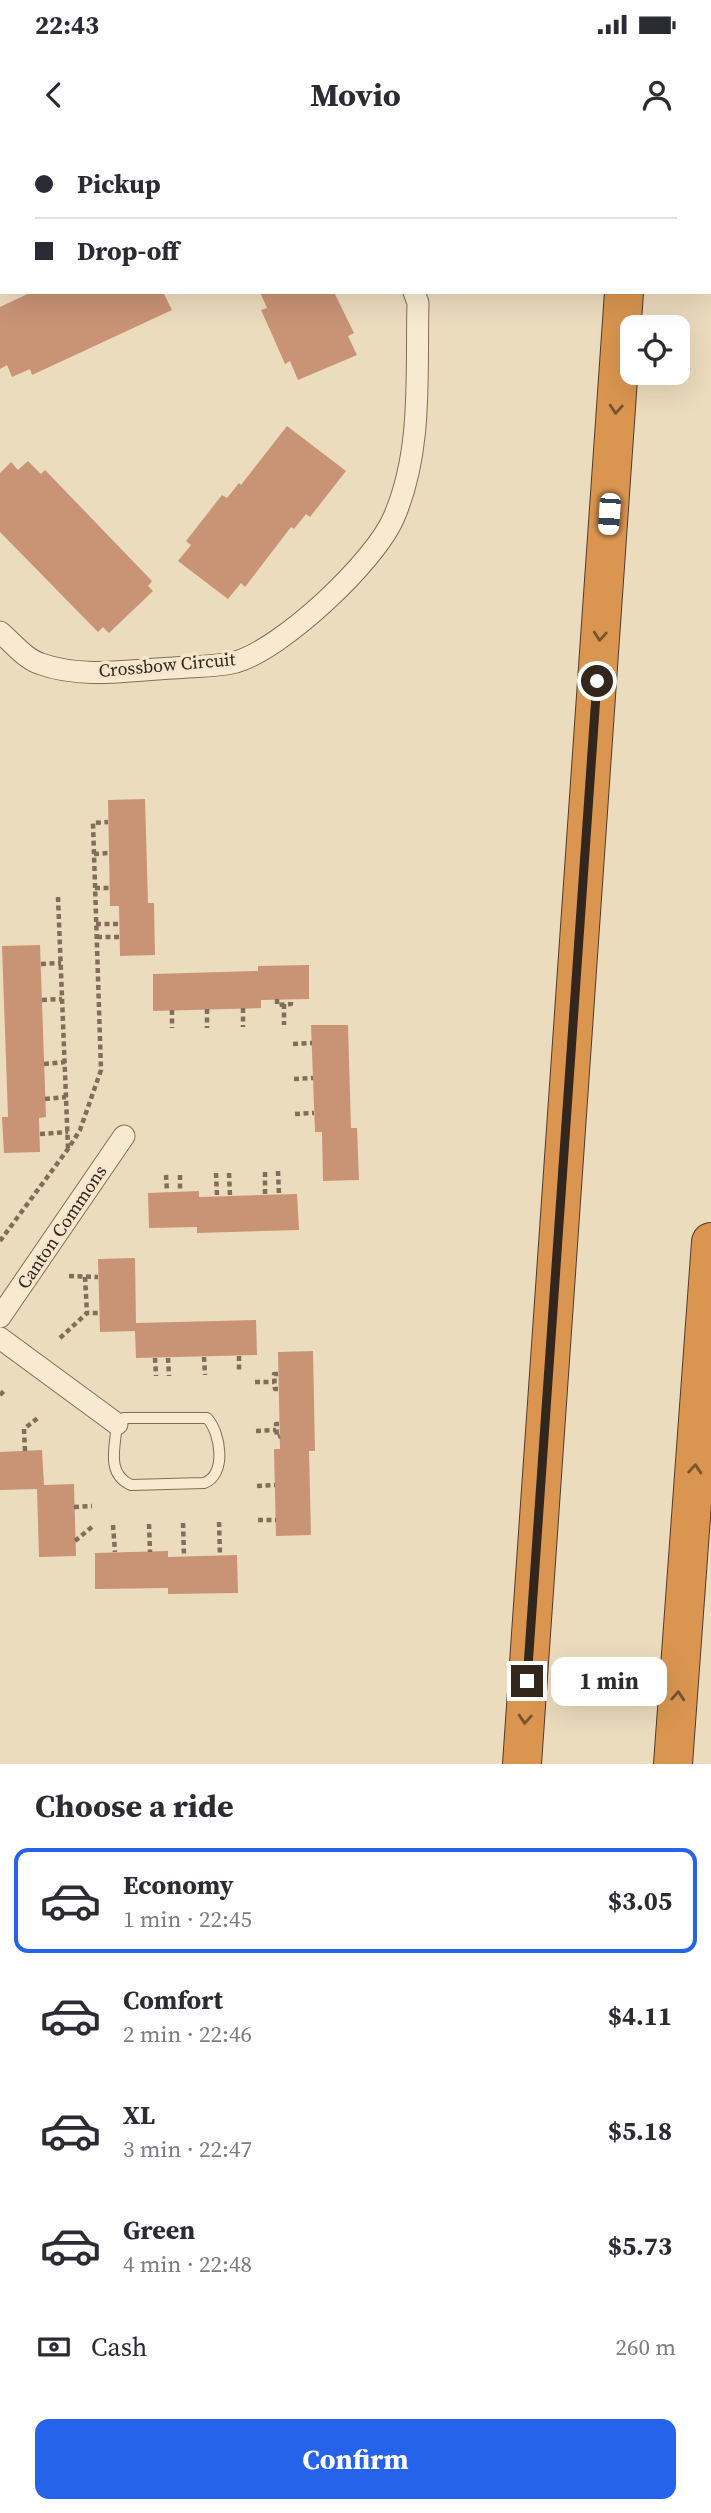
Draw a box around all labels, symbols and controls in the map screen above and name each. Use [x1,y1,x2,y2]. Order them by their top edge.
text: 22:43 [35,7,99,43]
text: Movio [310,73,401,117]
icon: back [35,76,73,114]
icon: person [638,76,676,114]
text: Pickup [77,166,161,202]
text: Drop-off [77,233,179,269]
map controls [620,315,690,385]
button: locate [620,315,690,385]
one-way arrow [609,404,624,415]
car [598,492,621,536]
one-way arrow [593,631,608,642]
street label: Crossbow Circuit [98,646,236,683]
route start [581,665,613,697]
street label: Canton Commons [11,1160,112,1294]
one-way arrow [687,1463,702,1474]
callout: 1 min [552,1656,667,1706]
route end [511,1665,543,1697]
text: 1 min [579,1665,639,1697]
one-way arrow [670,1690,685,1701]
one-way arrow [518,1713,533,1724]
text: Choose a ride [35,1784,234,1828]
text: Economy [123,1867,234,1903]
icon: car [39,1869,102,1932]
text: $3.05 [608,1883,672,1919]
text: 1 min · 22:45 [123,1903,252,1935]
text: Comfort [123,1982,223,2018]
icon: car [39,1984,102,2047]
text: $4.11 [608,1998,672,2034]
text: 2 min · 22:46 [123,2018,252,2050]
text: XL [123,2097,155,2133]
icon: car [39,2099,102,2162]
text: $5.18 [608,2113,672,2149]
text: 3 min · 22:47 [123,2133,252,2165]
text: Green [123,2212,195,2248]
icon: car [39,2214,102,2277]
text: $5.73 [608,2228,672,2264]
text: 4 min · 22:48 [123,2248,252,2280]
icon: cash [35,2328,73,2366]
text: Cash [91,2329,147,2365]
text: 260 m [615,2331,676,2363]
button: Confirm [35,2419,676,2499]

